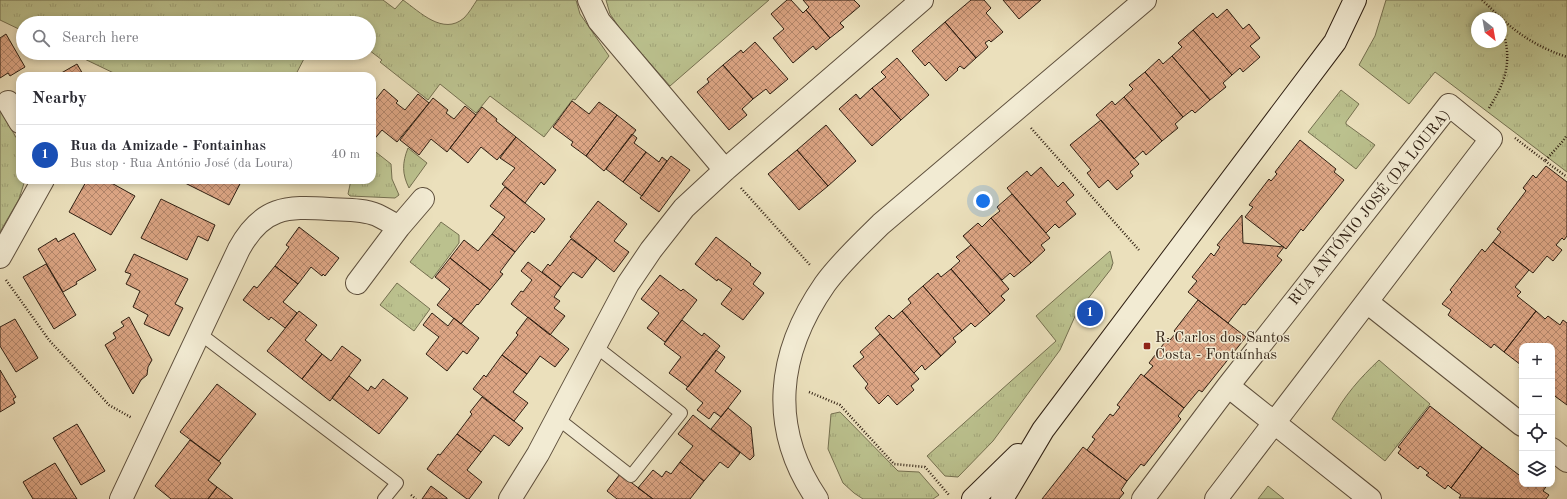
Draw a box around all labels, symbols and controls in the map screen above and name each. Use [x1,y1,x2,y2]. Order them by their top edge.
north arrow [1471,12,1507,48]
search box [16,16,376,60]
icon: search [30,27,52,49]
text: Search here [62,31,139,46]
text: Nearby [32,90,87,107]
street label: RUA ANTÓNIO JOSÉ (DA LOURA) [1284,105,1454,308]
text: Rua da Amizade - Fontainhas [70,139,266,154]
text: 1 [41,148,49,161]
text: 40 m [331,148,360,161]
text: Bus stop · Rua António José (da Loura) [70,157,293,170]
your location [973,191,993,211]
pin: 1 [1077,298,1103,328]
place label: R. Carlos dos Santos Costa - Fontaínhas [1155,331,1290,363]
marker: R. Carlos dos Santos Costa - Fontaínhas [1142,341,1152,351]
map controls [1519,343,1555,487]
button: + [1519,343,1555,379]
button: − [1519,379,1555,415]
button: locate [1519,415,1555,451]
button: layers [1519,451,1555,487]

